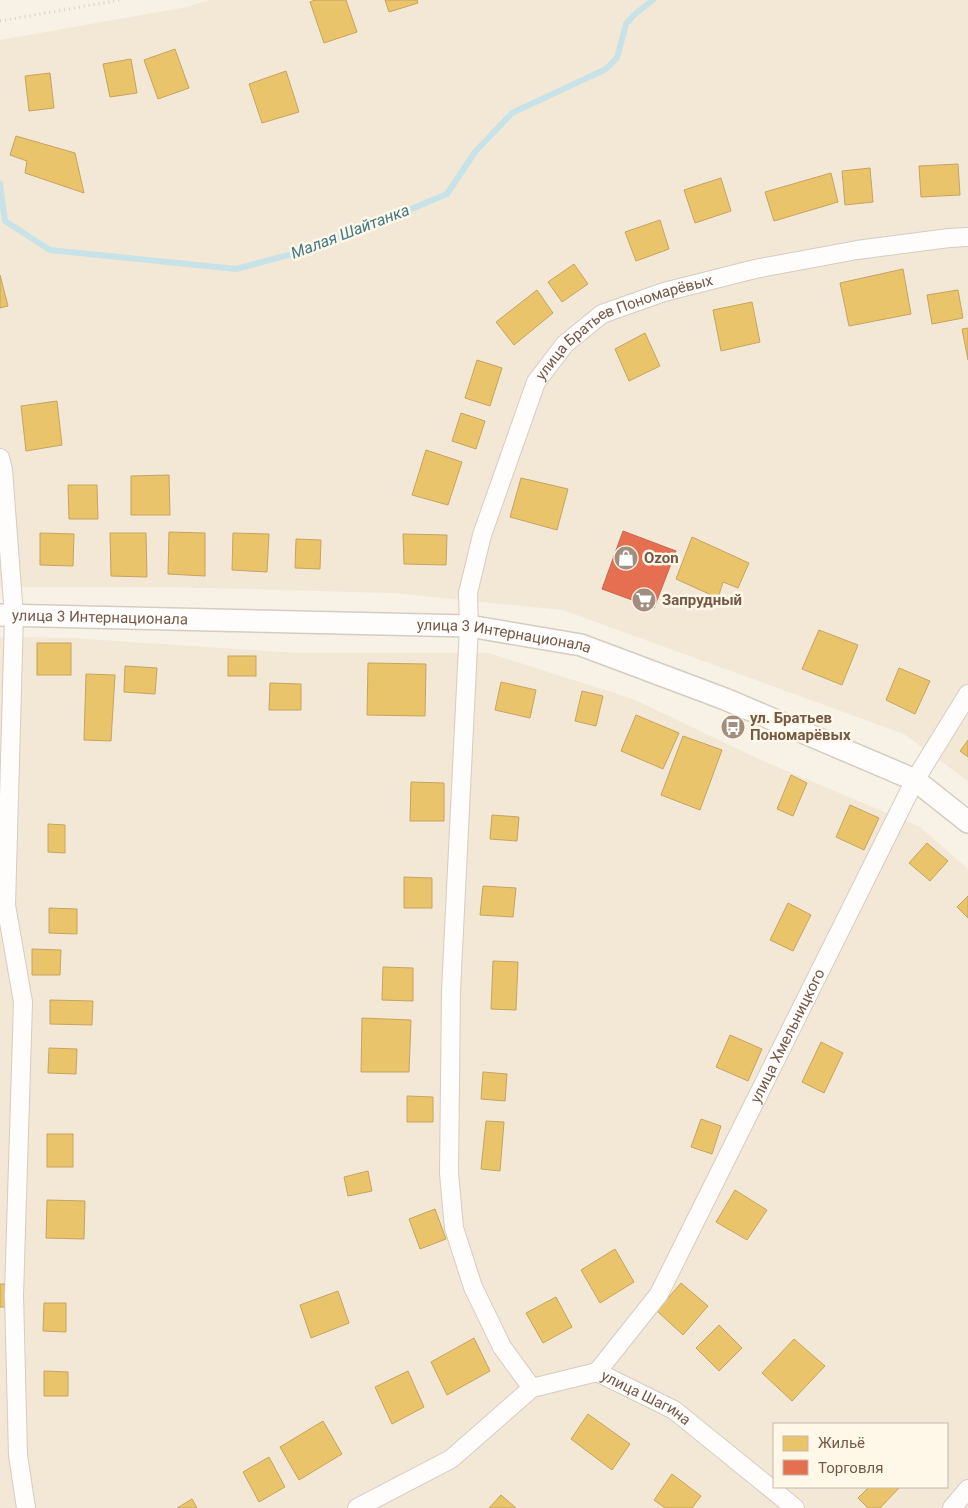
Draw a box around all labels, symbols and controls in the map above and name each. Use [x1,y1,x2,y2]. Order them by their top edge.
water label: Малая Шайтанка [288,200,412,263]
street label: улица Братьев Пономарёвых [532,271,715,384]
shop icon: Ozon [613,545,639,571]
place label: Ozon [644,549,679,567]
supermarket icon: Запрудный [631,587,657,613]
place label: Запрудный [662,591,742,609]
street label: улица 3 Интернационала [12,606,188,628]
street label: улица 3 Интернационала [417,616,594,657]
place label: ул. Братьев Пономарёвых [750,709,851,744]
bus stop icon: ул. Братьев Пономарёвых [720,714,746,740]
street label: улица Хмельницкого [747,966,829,1106]
street label: улица Шагина [598,1367,694,1429]
legend [773,1423,948,1488]
text: Жильё [818,1434,865,1452]
text: Торговля [818,1459,883,1477]

